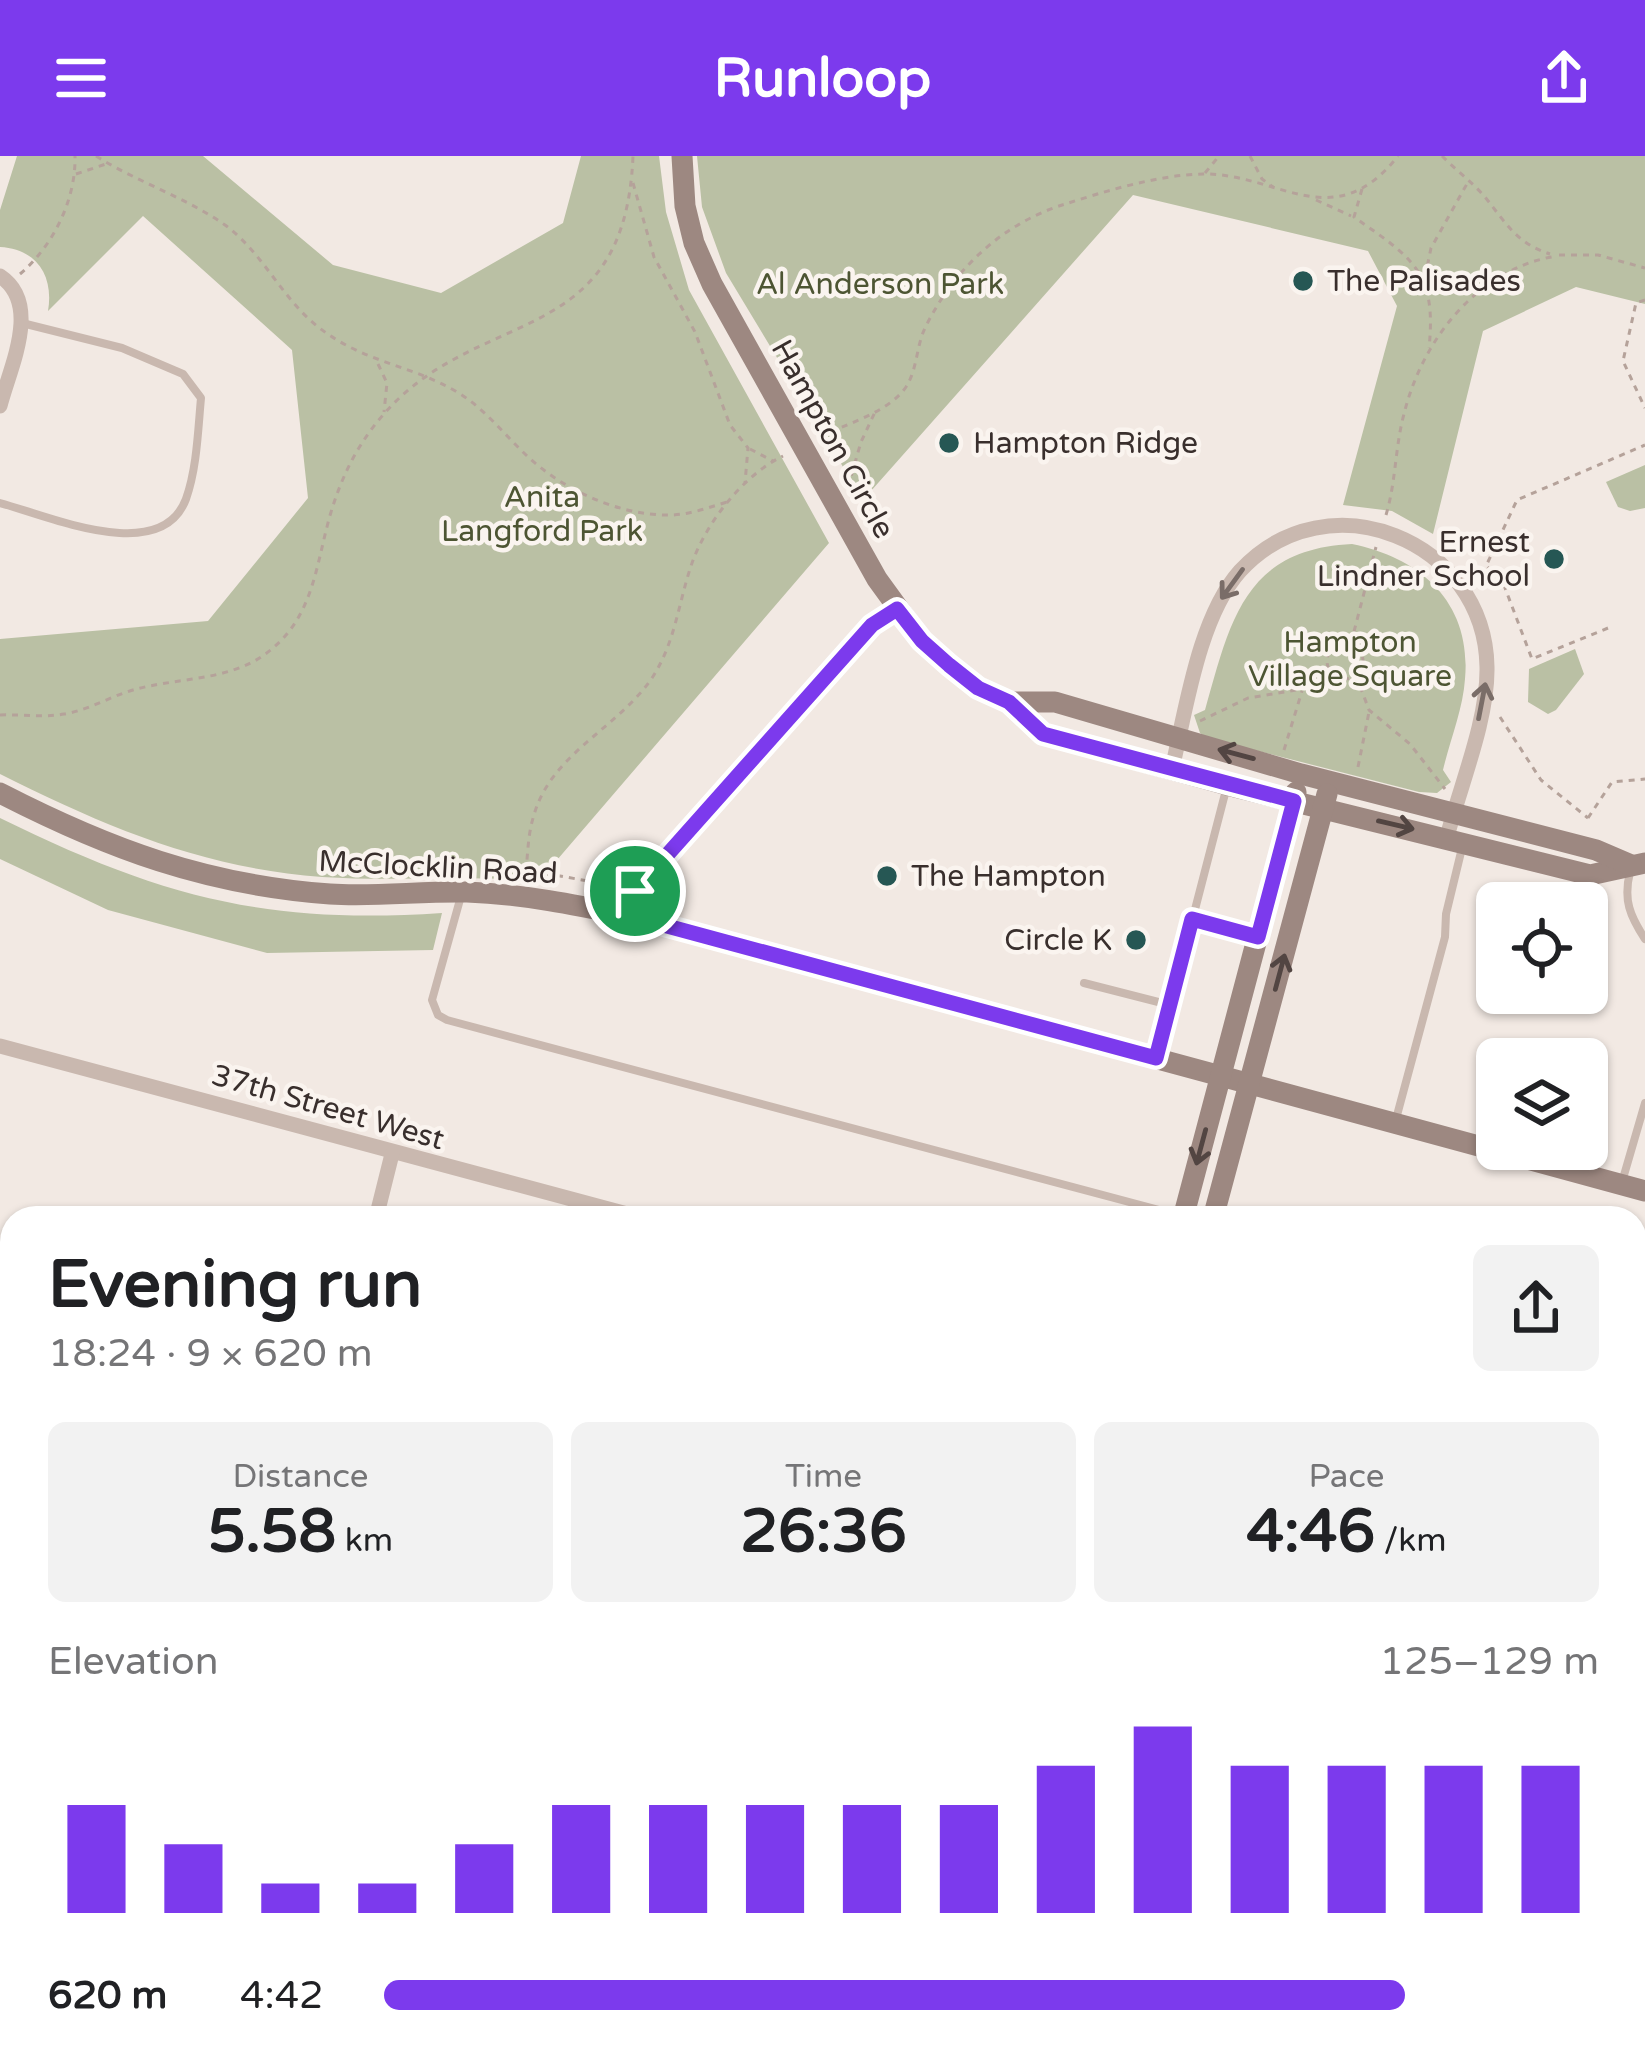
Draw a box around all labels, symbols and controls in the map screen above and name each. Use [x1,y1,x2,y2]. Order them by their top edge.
icon: menu [48,45,114,111]
icon: share [1531,45,1597,111]
text: Runloop [714,46,931,111]
place label: The Palisades [1327,263,1521,300]
park label: Al Anderson Park [756,266,1004,303]
marker: The Palisades [1290,268,1316,294]
street label: Hampton Circle [763,334,902,545]
place label: Hampton Ridge [973,425,1198,462]
marker: Hampton Ridge [936,430,962,456]
park label: Anita Langford Park [441,479,643,550]
place label: Ernest Lindner School [1317,524,1530,595]
marker: Ernest Lindner School [1541,546,1567,572]
one-way arrow [1219,567,1245,600]
park label: Hampton Village Square [1248,624,1452,695]
one-way arrow [1472,682,1494,721]
one-way arrow [1218,742,1256,764]
one-way arrow [1376,815,1414,837]
pin [584,840,686,942]
street label: McClocklin Road [317,843,559,892]
icon: arrive [602,858,668,924]
place label: The Hampton [911,858,1106,895]
marker: The Hampton [874,863,900,889]
map controls [1476,882,1608,1170]
button: locate [1476,882,1608,1014]
place label: Circle K [1004,922,1112,959]
marker: Circle K [1123,927,1149,953]
one-way arrow [1270,954,1292,992]
button: layers [1476,1038,1608,1170]
street label: 37th Street West [207,1057,449,1158]
one-way arrow [1189,1127,1211,1165]
text: Evening run [48,1245,422,1325]
button: share [1473,1245,1599,1371]
text: 18:24 · 9 × 620 m [48,1330,373,1377]
text: Distance [233,1457,368,1496]
text: Time [785,1457,862,1496]
text: Pace [1309,1457,1385,1496]
text: 5.58 [208,1496,336,1568]
text: 26:36 [740,1496,907,1568]
text: 4:46 [1246,1496,1375,1568]
text: km [336,1521,393,1560]
text: /km [1375,1521,1447,1560]
text: Elevation [48,1638,218,1685]
text: 125–129 m [1379,1638,1599,1685]
text: 620 m [48,1972,167,2019]
text: 4:42 [240,1972,324,2019]

